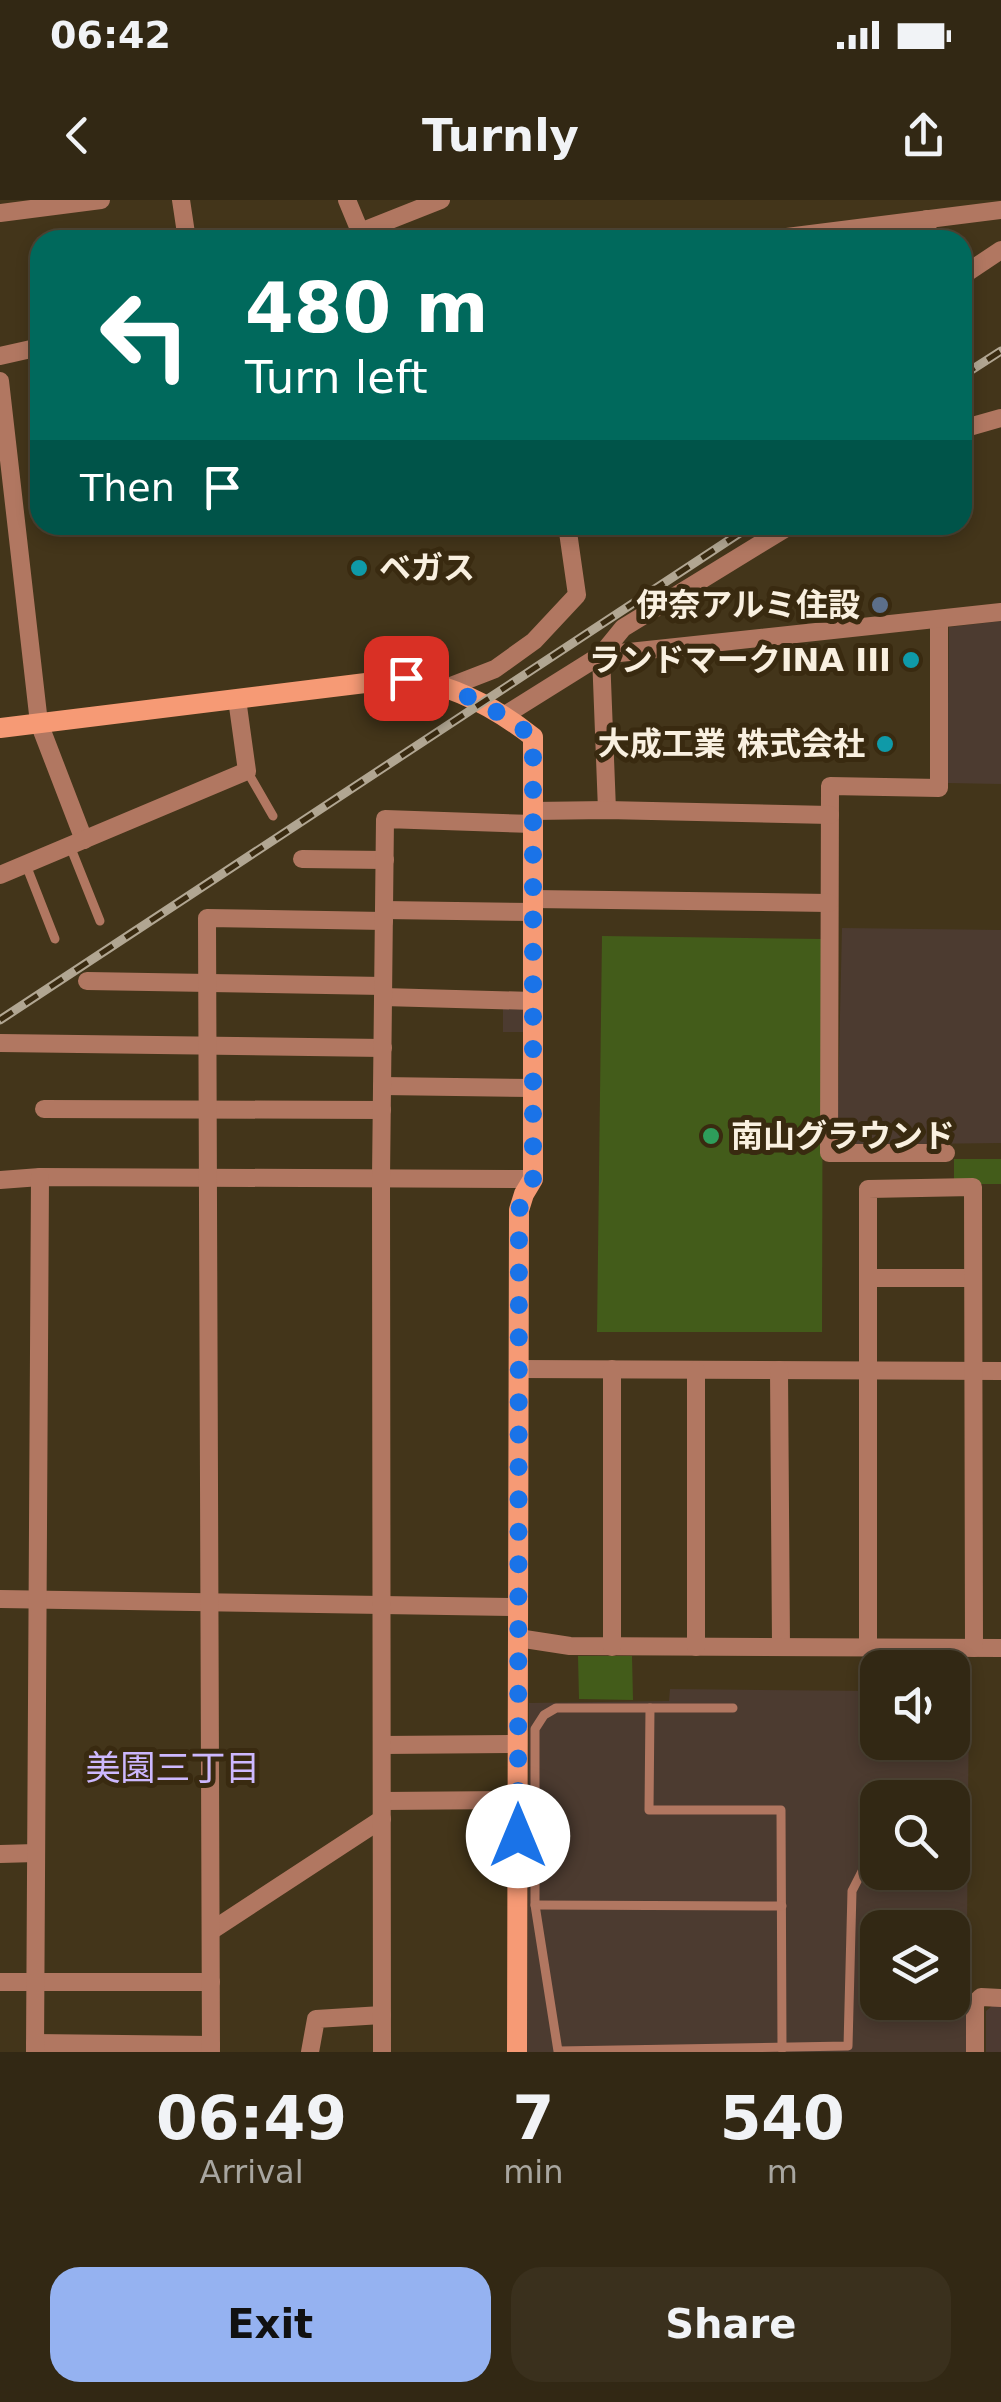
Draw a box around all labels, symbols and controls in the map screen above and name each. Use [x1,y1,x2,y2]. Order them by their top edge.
text: 06:42 [50,13,171,57]
icon: back [50,108,105,163]
icon: share [896,108,951,163]
text: Turnly [422,109,579,162]
text: 480 m [245,267,488,349]
icon: left [80,270,210,400]
text: Turn left [245,351,428,404]
icon: arrive [195,460,250,515]
text: Then [80,466,175,510]
place label: ベガス [379,549,475,587]
marker: ベガス [348,557,370,579]
place label: 伊奈アルミ住設 [636,586,860,624]
marker: 伊奈アルミ住設 [869,594,891,616]
pin [364,636,449,721]
place label: ランドマークINA III [589,641,891,679]
marker: ランドマークINA III [900,649,922,671]
icon: arrive [379,651,434,706]
place label: 大成工業 株式会社 [598,725,865,763]
marker: 大成工業 株式会社 [874,733,896,755]
place label: 南山グラウンド [731,1117,955,1155]
marker: 南山グラウンド [700,1125,722,1147]
map controls [860,1650,970,2020]
button: sound [860,1650,970,1760]
district label: 美園三丁目 [85,1748,261,1788]
button: search [860,1780,970,1890]
position arrow [466,1784,570,1888]
button: layers [860,1910,970,2020]
text: 06:49 [156,2083,347,2153]
text: 7 [512,2083,554,2153]
text: 540 [720,2083,845,2153]
text: Arrival [200,2153,304,2191]
text: min [503,2153,564,2191]
text: m [767,2153,798,2191]
button: Exit [50,2267,491,2382]
button: Share [511,2267,951,2382]

